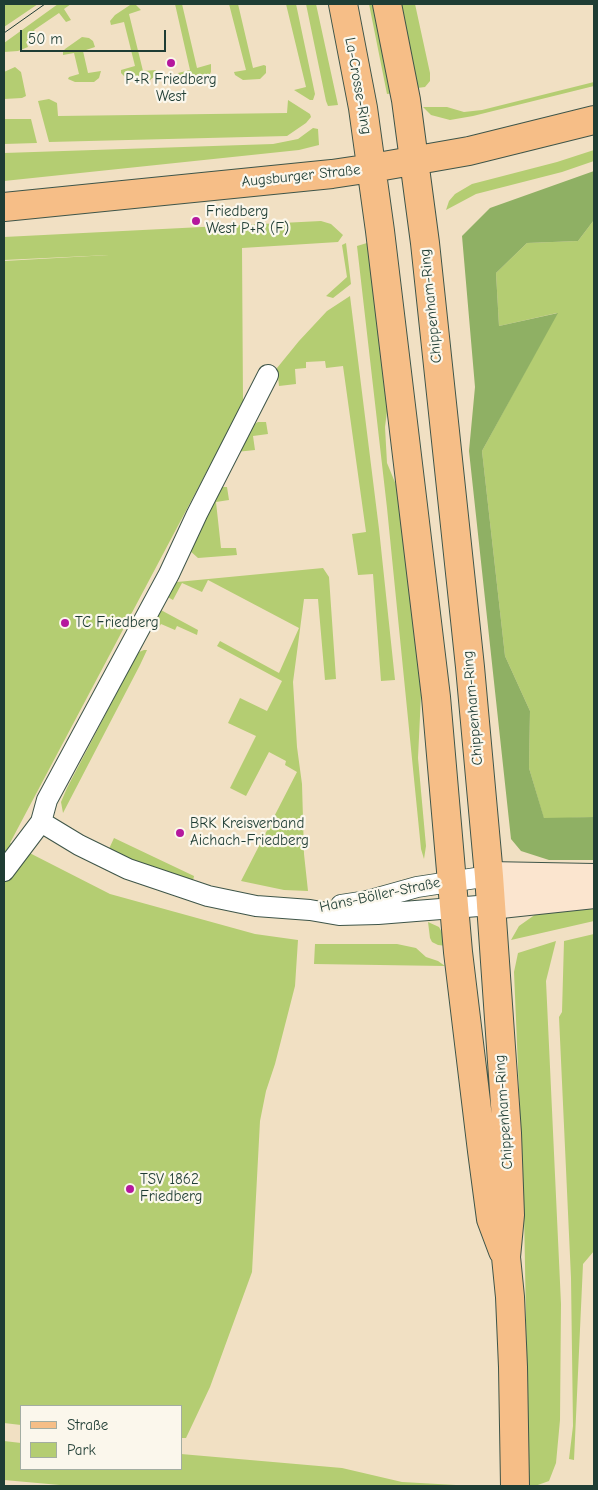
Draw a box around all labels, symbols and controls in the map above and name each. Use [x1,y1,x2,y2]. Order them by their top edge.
scale bar [22,20,169,52]
text: 50 m [28,30,63,48]
street label: La-Crosse-Ring [341,36,375,136]
marker: P+R Friedberg West [165,57,177,69]
place label: P+R Friedberg West [125,71,217,106]
street label: Augsburger Straße [241,161,361,191]
place label: Friedberg West P+R (F) [206,203,289,238]
marker: Friedberg West P+R (F) [190,215,202,227]
street label: Chippenham-Ring [416,248,446,364]
place label: TC Friedberg [75,614,159,632]
marker: TC Friedberg [59,617,71,629]
street label: Chippenham-Ring [459,650,487,766]
place label: BRK Kreisverband Aichach-Friedberg [190,815,309,850]
marker: BRK Kreisverband Aichach-Friedberg [174,827,186,839]
street label: Hans-Böller-Straße [318,873,442,917]
street label: Chippenham-Ring [491,1054,517,1170]
place label: TSV 1862 Friedberg [140,1171,202,1206]
marker: TSV 1862 Friedberg [124,1183,136,1195]
legend [20,1405,182,1470]
text: Straße [67,1416,108,1434]
text: Park [67,1441,96,1459]

